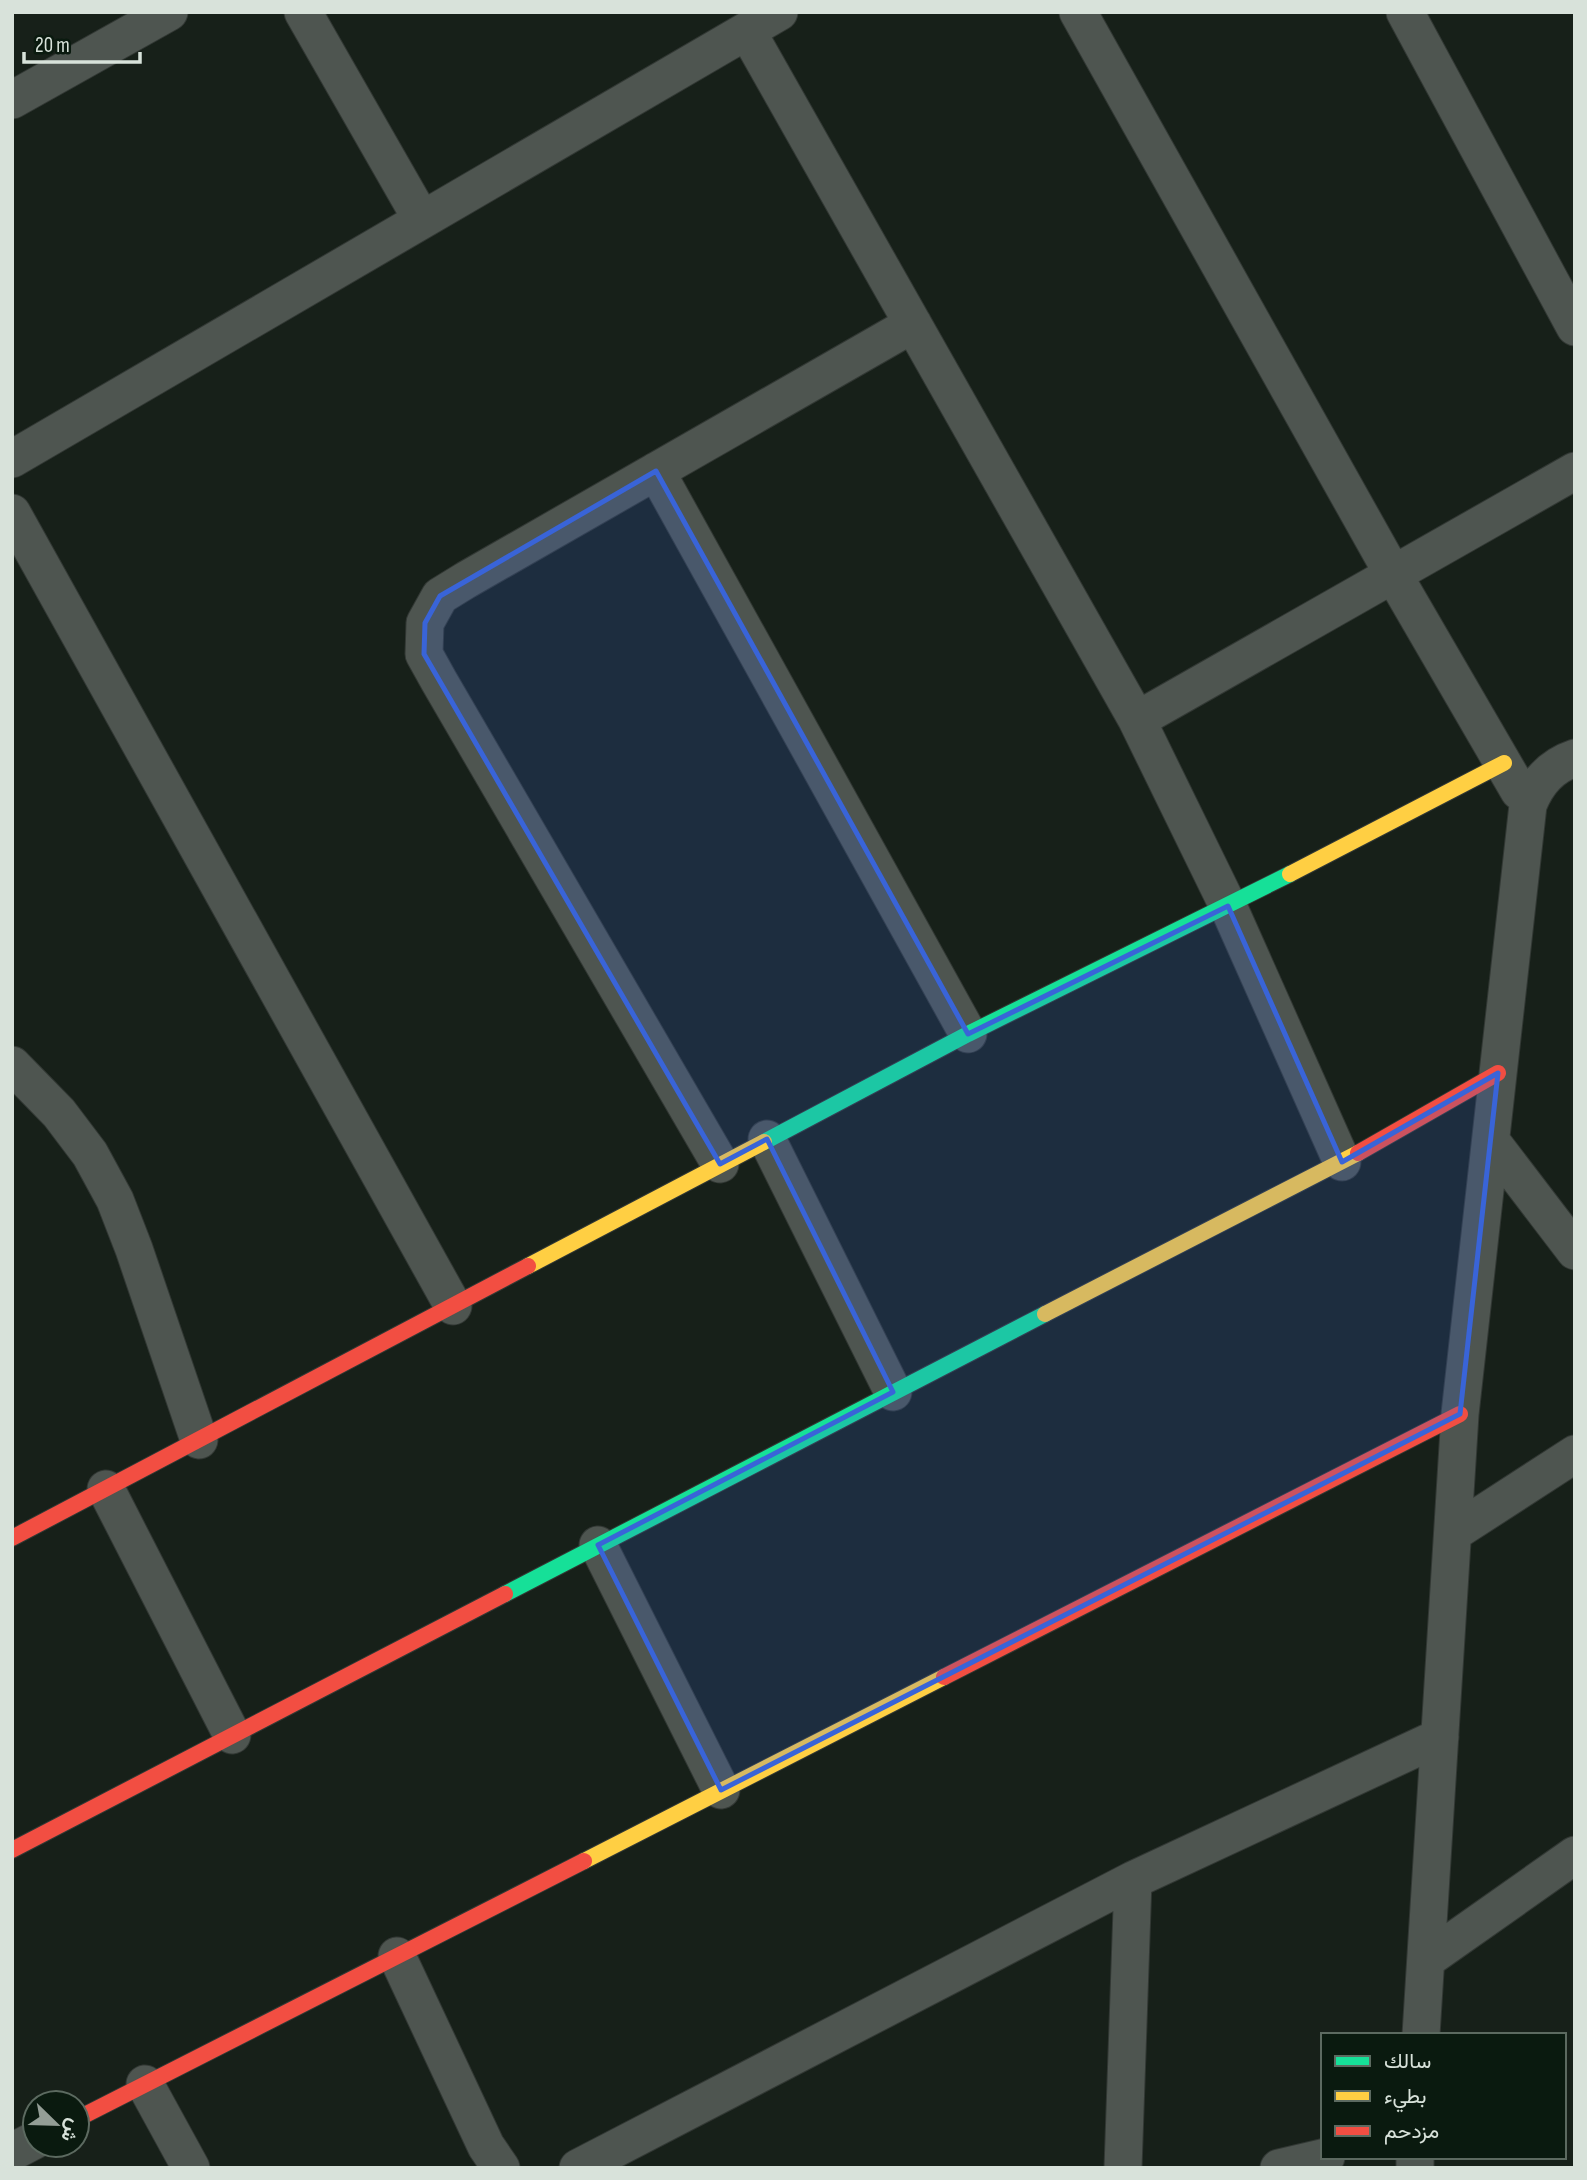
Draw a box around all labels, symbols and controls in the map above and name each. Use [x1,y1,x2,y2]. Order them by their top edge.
scale bar [24,21,140,65]
text: 20 m [35,33,70,58]
legend [1321,2033,1566,2159]
text: سالك [1384,2049,1431,2074]
text: بطيء [1384,2084,1427,2113]
north arrow [21,2089,91,2159]
text: ش [55,2115,85,2145]
text: مزدحم [1384,2119,1439,2145]

